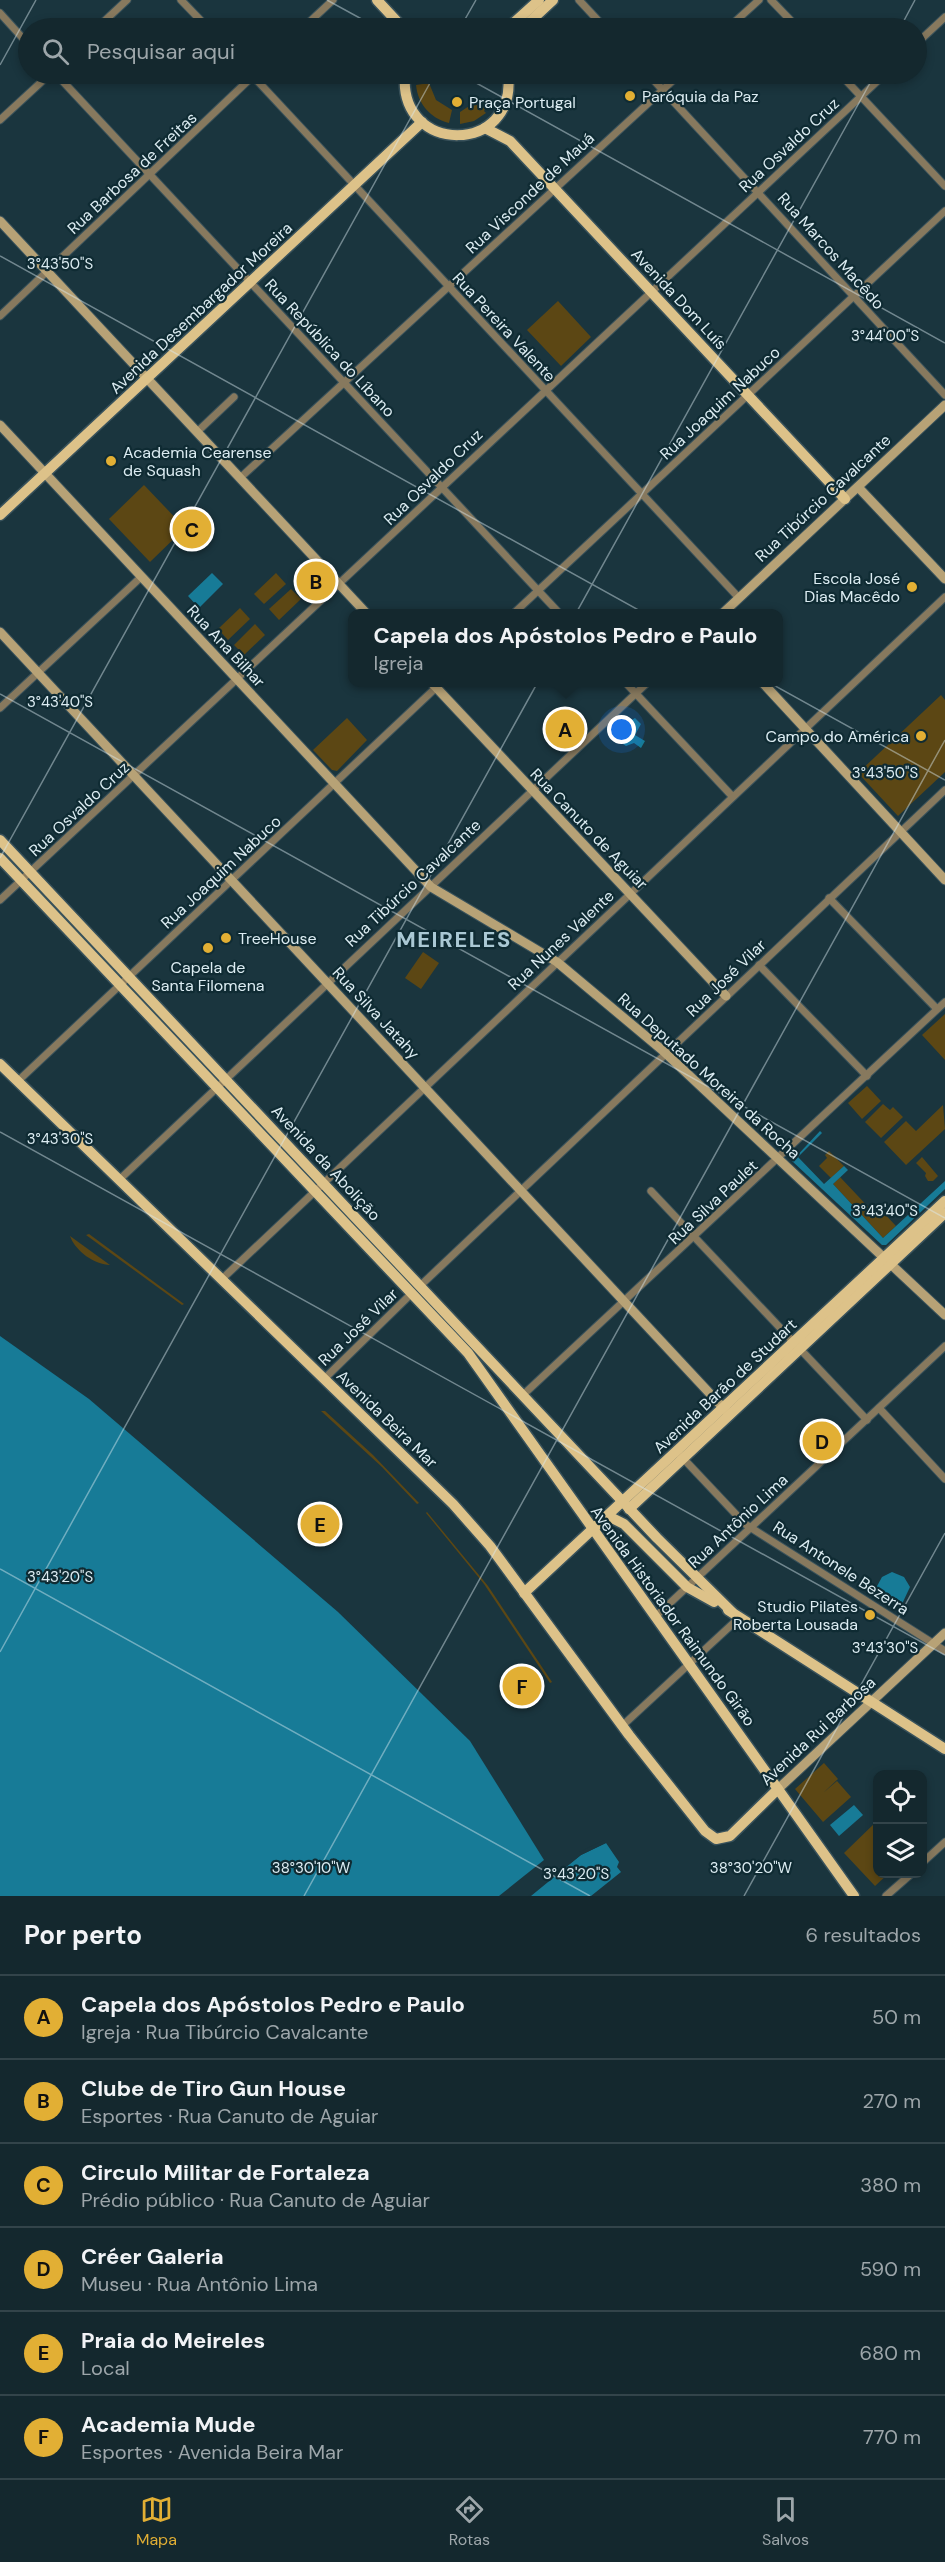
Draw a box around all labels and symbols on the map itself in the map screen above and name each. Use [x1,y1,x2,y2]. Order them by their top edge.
place label: Paróquia da Paz [642,86,759,107]
marker: Paróquia da Paz [623,89,637,103]
place label: Praça Portugal [469,92,576,113]
street label: Rua Osvaldo Cruz [734,93,844,197]
marker: Praça Portugal [450,95,464,109]
street label: Rua Barbosa de Freitas [63,107,201,239]
street label: Rua Visconde de Mauá [461,128,599,258]
street label: Rua Marcos Macêdo [773,188,889,314]
street label: Avenida Desembargador Moreira [105,218,297,398]
street label: Avenida Dom Luís [627,244,731,354]
text: 3°43'50"S [27,254,93,274]
street label: Rua Pereira Valente [448,268,560,386]
street label: Rua República do Líbano [260,274,400,422]
text: 3°44'00"S [851,326,919,346]
street label: Rua Joaquim Nabuco [655,342,785,464]
street label: Rua Osvaldo Cruz [379,424,487,530]
street label: Rua Tibúrcio Cavalcante [751,430,895,566]
place label: Academia Cearense de Squash [123,442,272,481]
marker: Academia Cearense de Squash [104,454,118,468]
pin: C [172,506,212,552]
pin: B [296,558,336,604]
place label: Escola José Dias Macêdo [804,568,900,607]
marker: Escola José Dias Macêdo [905,580,919,594]
street label: Rua Ana Bilhar [182,600,270,692]
text: 3°43'40"S [27,692,93,712]
pin: A [546,706,584,752]
your location [607,715,636,744]
place label: Campo do América [765,726,909,747]
marker: Campo do América [914,729,928,743]
street label: Rua Osvaldo Cruz [24,757,134,861]
text: 3°43'50"S [852,763,918,783]
street label: Rua Canuto de Aguiar [526,764,652,894]
street label: Rua Joaquim Nabuco [156,811,286,933]
street label: Rua Tibúrcio Cavalcante [341,815,485,951]
street label: Rua Nunes Valente [503,885,619,995]
district label: MEIRELES [396,925,512,954]
place label: TreeHouse [238,928,317,949]
marker: TreeHouse [219,931,233,945]
street label: Rua José Vilar [682,935,770,1021]
marker: Capela de Santa Filomena [201,941,215,955]
place label: Capela de Santa Filomena [151,957,265,996]
street label: Rua Silva Jatahy [328,962,424,1064]
street label: Rua Deputado Moreira da Rocha [613,988,805,1164]
street label: Avenida da Abolição [267,1101,385,1225]
text: 3°43'30"S [27,1129,94,1149]
street label: Rua Silva Paulet [664,1155,762,1249]
text: 3°43'40"S [852,1201,918,1221]
street label: Rua José Vilar [314,1284,402,1370]
street label: Avenida Barão de Studart [649,1314,801,1458]
street label: Avenida Beira Mar [332,1365,442,1473]
pin: D [802,1418,842,1464]
street label: Rua Antônio Lima [684,1469,792,1573]
pin: E [300,1502,340,1546]
street label: Avenida Historiador Raimundo Girão [586,1502,760,1730]
street label: Rua Antonele Bezerra [769,1516,913,1620]
text: 3°43'20"S [27,1567,93,1587]
place label: Studio Pilates Roberta Lousada [733,1596,858,1635]
marker: Studio Pilates Roberta Lousada [863,1608,877,1622]
text: 3°43'30"S [852,1638,919,1658]
pin: F [502,1664,542,1708]
street label: Avenida Rui Barbosa [756,1672,880,1790]
text: 38°30'10"W [272,1858,351,1878]
text: 38°30'20"W [710,1858,793,1878]
text: 3°43'20"S [543,1864,609,1884]

